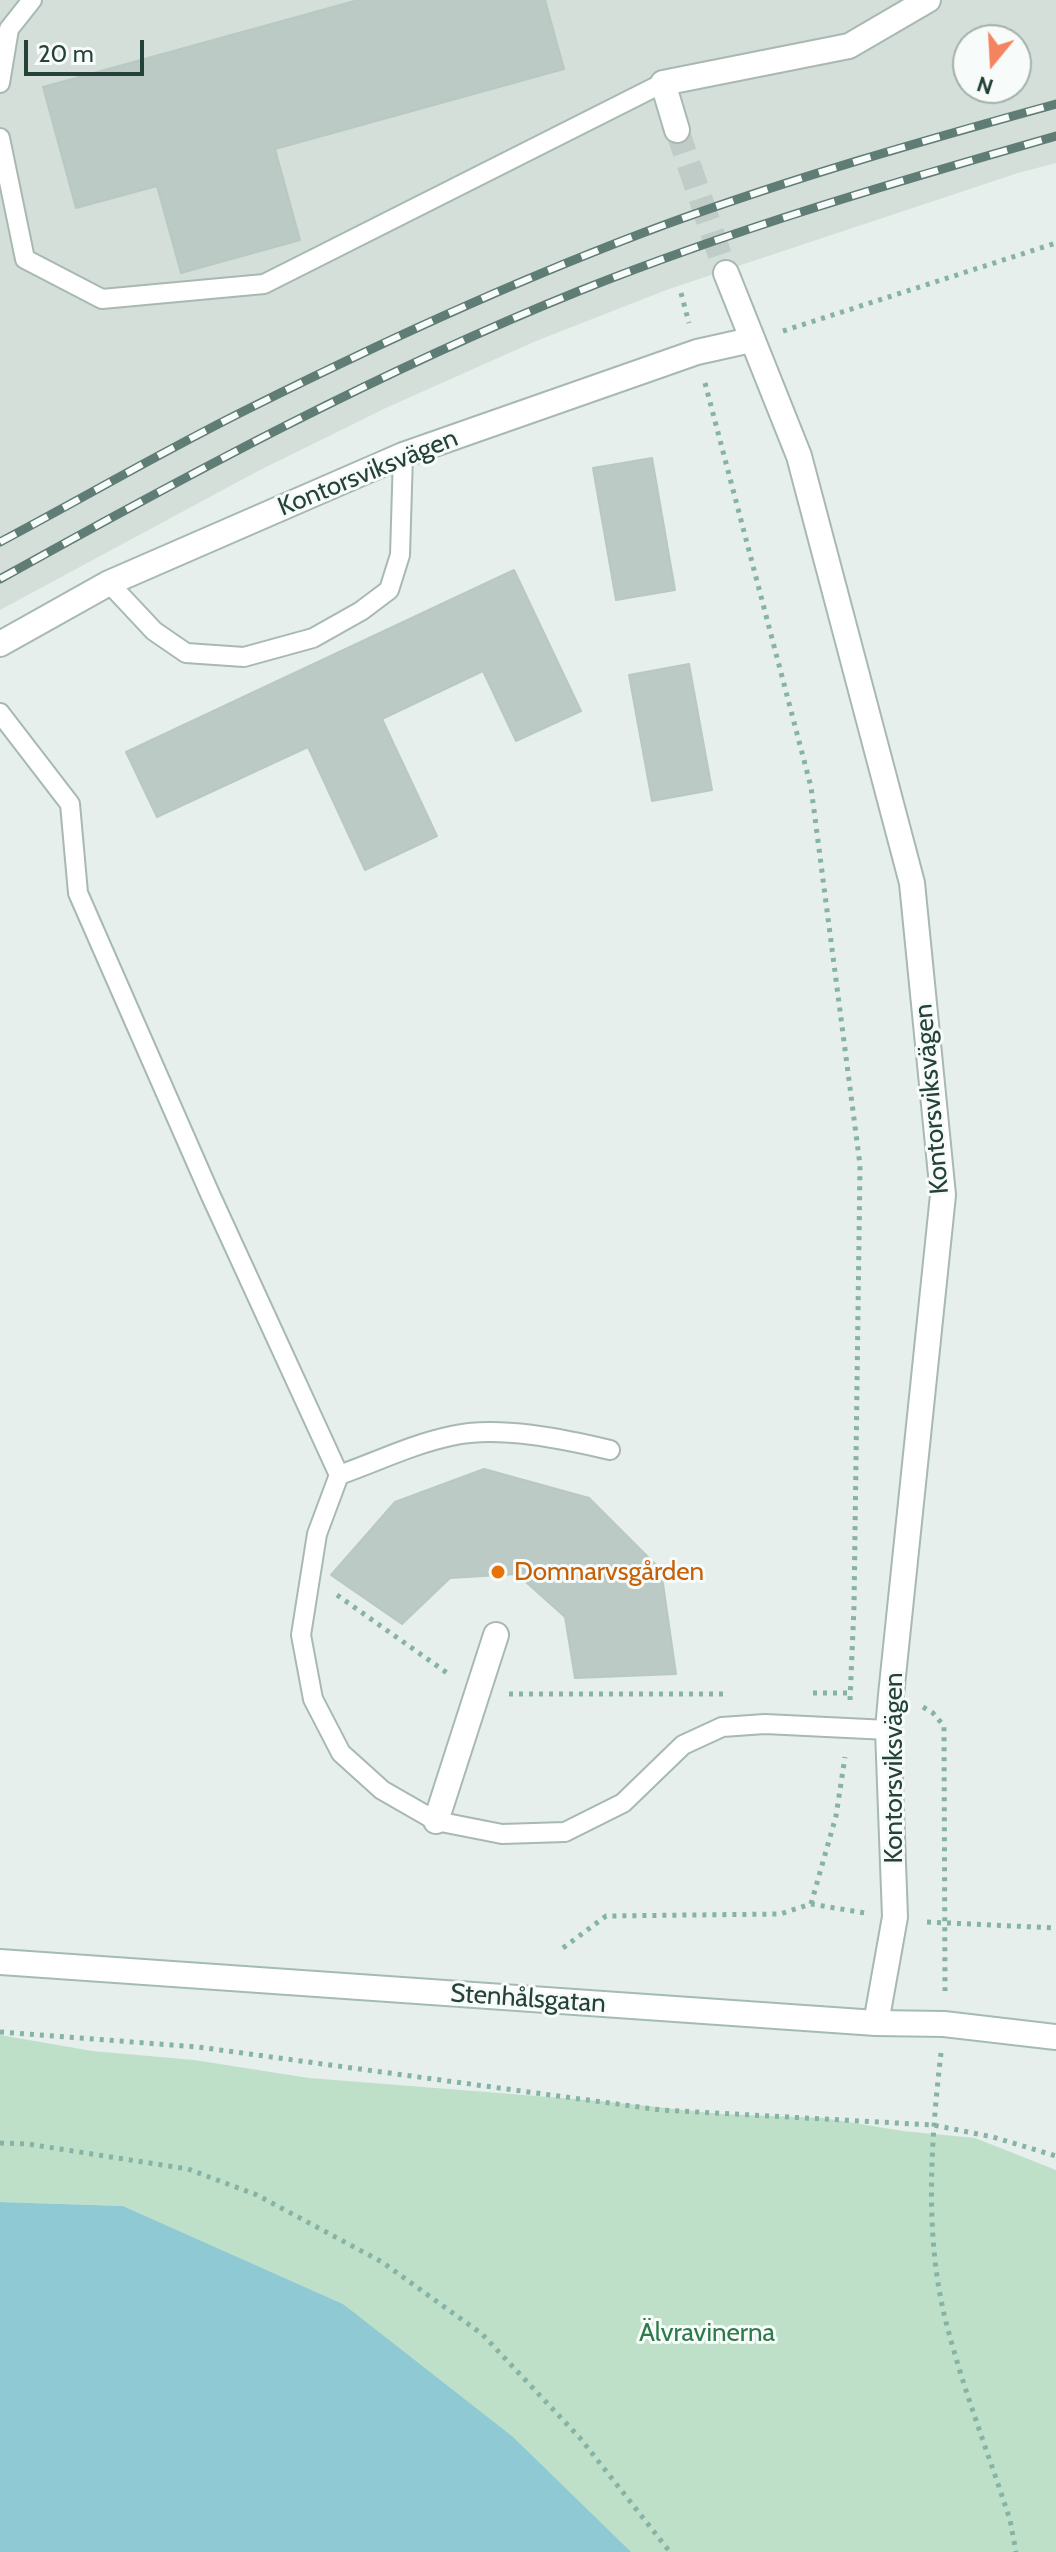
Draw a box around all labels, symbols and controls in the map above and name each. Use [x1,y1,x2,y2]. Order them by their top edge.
scale bar [28,24,148,74]
north arrow [952,24,1032,104]
text: 20 m [38,39,94,68]
text: N [973,70,997,101]
street label: Kontorsviksvägen [274,423,462,523]
street label: Kontorsviksvägen [908,1002,956,1196]
place label: Domnarvsgården [514,1556,704,1588]
marker: Domnarvsgården [489,1563,507,1581]
street label: Kontorsviksvägen [878,1672,910,1864]
street label: Stenhålsgatan [449,1978,607,2020]
park label: Älvravinerna [639,2317,775,2349]

